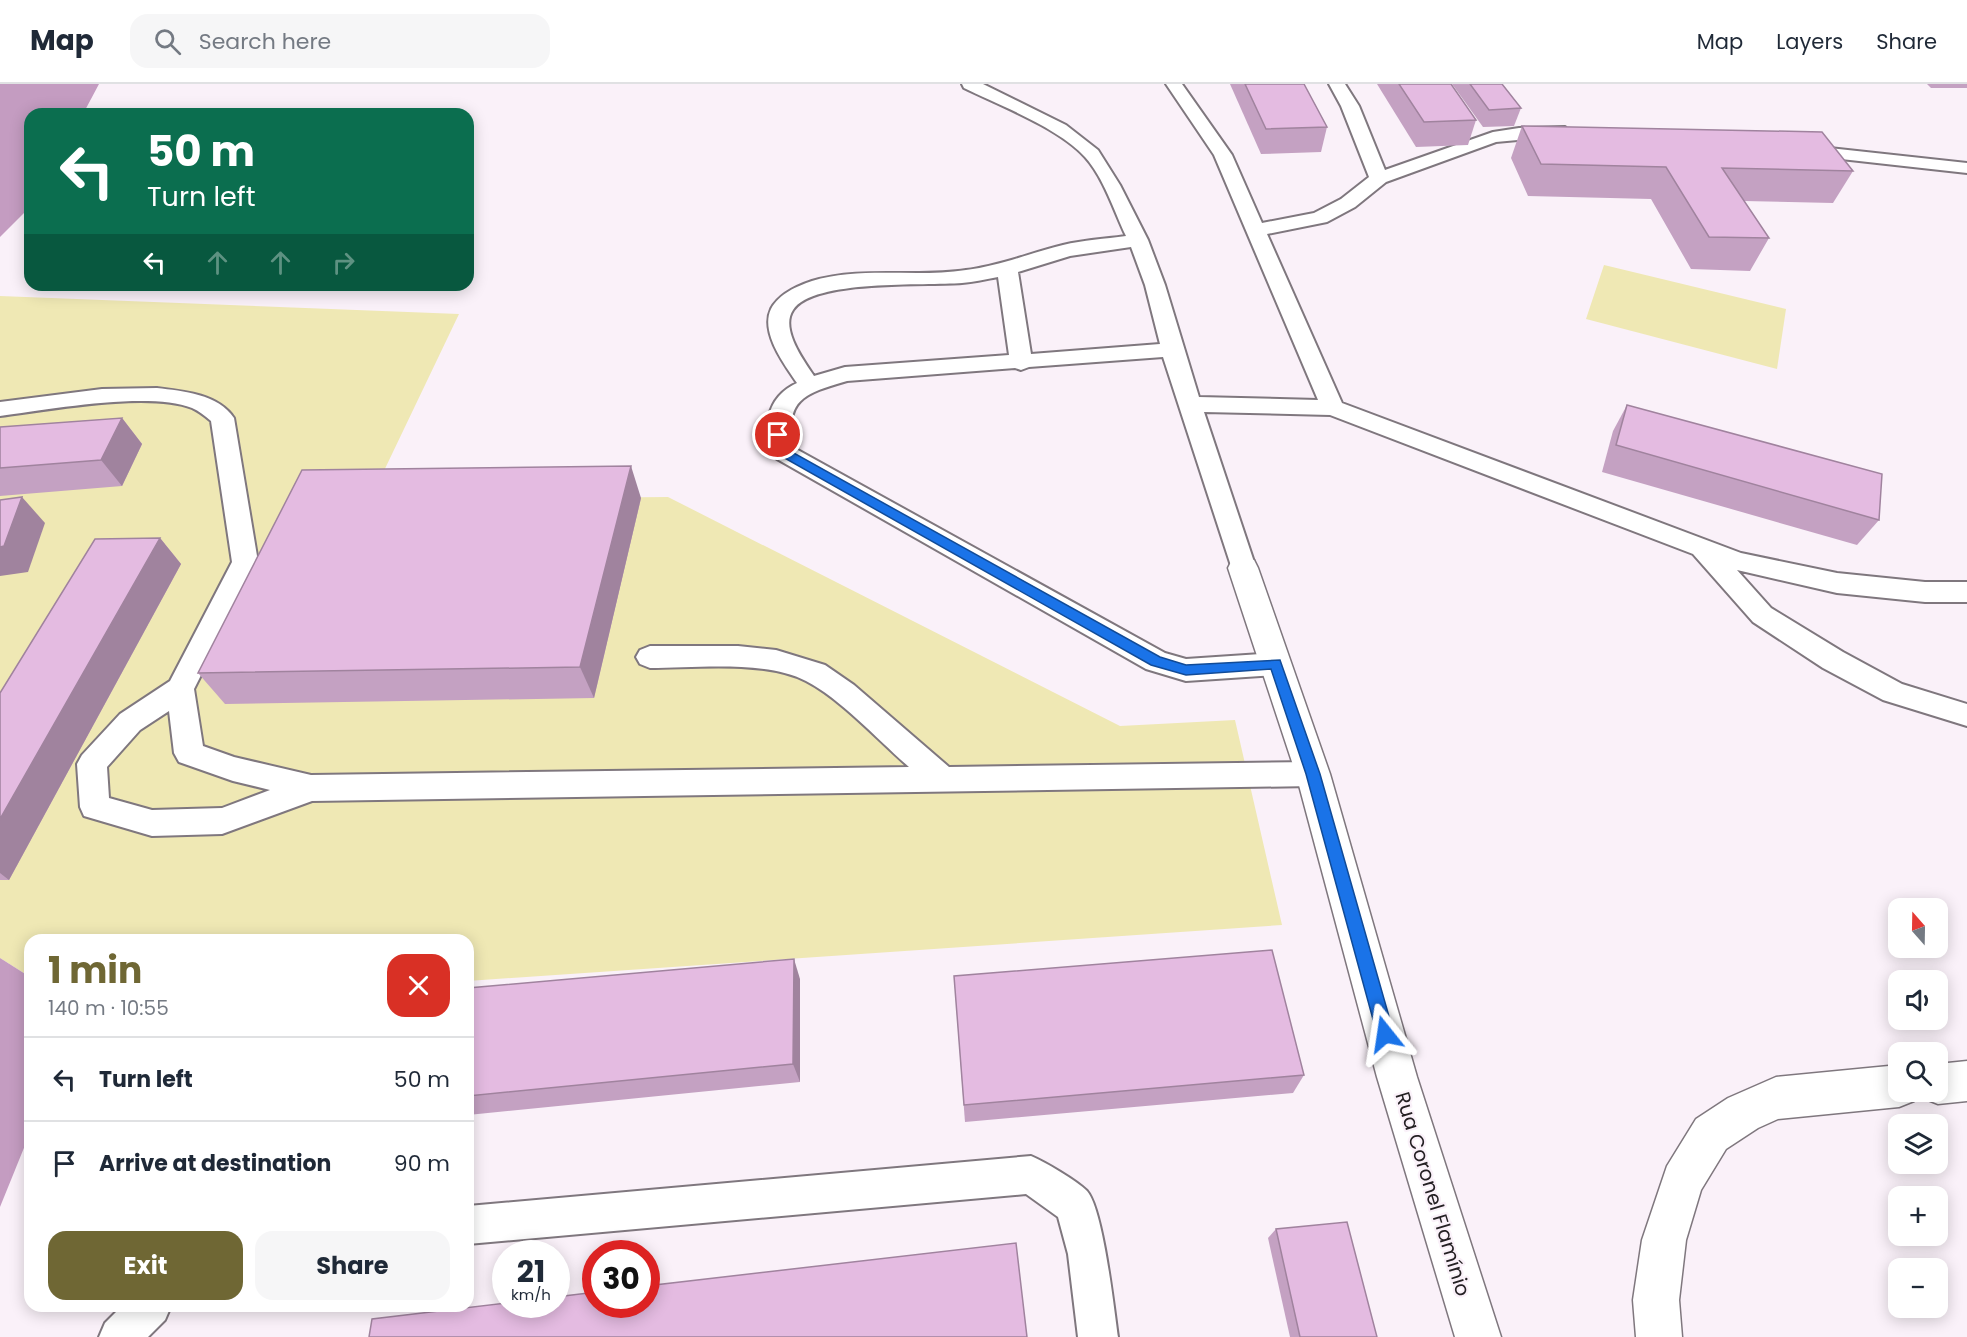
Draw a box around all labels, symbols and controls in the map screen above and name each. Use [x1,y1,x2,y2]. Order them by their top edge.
search box [130,14,550,68]
text: Map [30,21,94,60]
icon: search [151,25,184,58]
text: Search here [199,26,331,57]
text: Map [1697,27,1743,56]
text: Layers [1776,27,1843,56]
text: Share [1876,27,1937,56]
text: 50 m [147,122,255,181]
icon: left [48,132,126,210]
text: Turn left [147,178,256,215]
icon: left [138,246,171,279]
icon: ahead [201,246,234,279]
icon: ahead [264,246,297,279]
icon: right [327,246,360,279]
pin [752,409,803,460]
icon: arrive [761,418,794,451]
north arrow [1888,898,1948,958]
map controls [1888,898,1948,1318]
text: 1 min [48,945,142,996]
button: close [387,954,450,1017]
button: sound [1888,970,1948,1030]
text: 140 m · 10:55 [48,994,169,1022]
position arrow [1353,1002,1417,1066]
button: search [1888,1042,1948,1102]
icon: left [48,1063,81,1096]
text: Turn left [99,1064,193,1095]
text: 50 m [394,1064,450,1095]
street label: Rua Coronel Flamínio [1389,1088,1477,1300]
button: layers [1888,1114,1948,1174]
icon: arrive [48,1147,81,1180]
text: Arrive at destination [99,1148,331,1179]
text: 90 m [394,1148,450,1179]
button: + [1888,1186,1948,1246]
button: Exit [48,1231,243,1300]
button: Share [255,1231,450,1300]
speed limit sign: 30 [582,1240,660,1318]
text: 21 [517,1250,545,1293]
button: − [1888,1258,1948,1318]
text: km/h [511,1284,551,1305]

